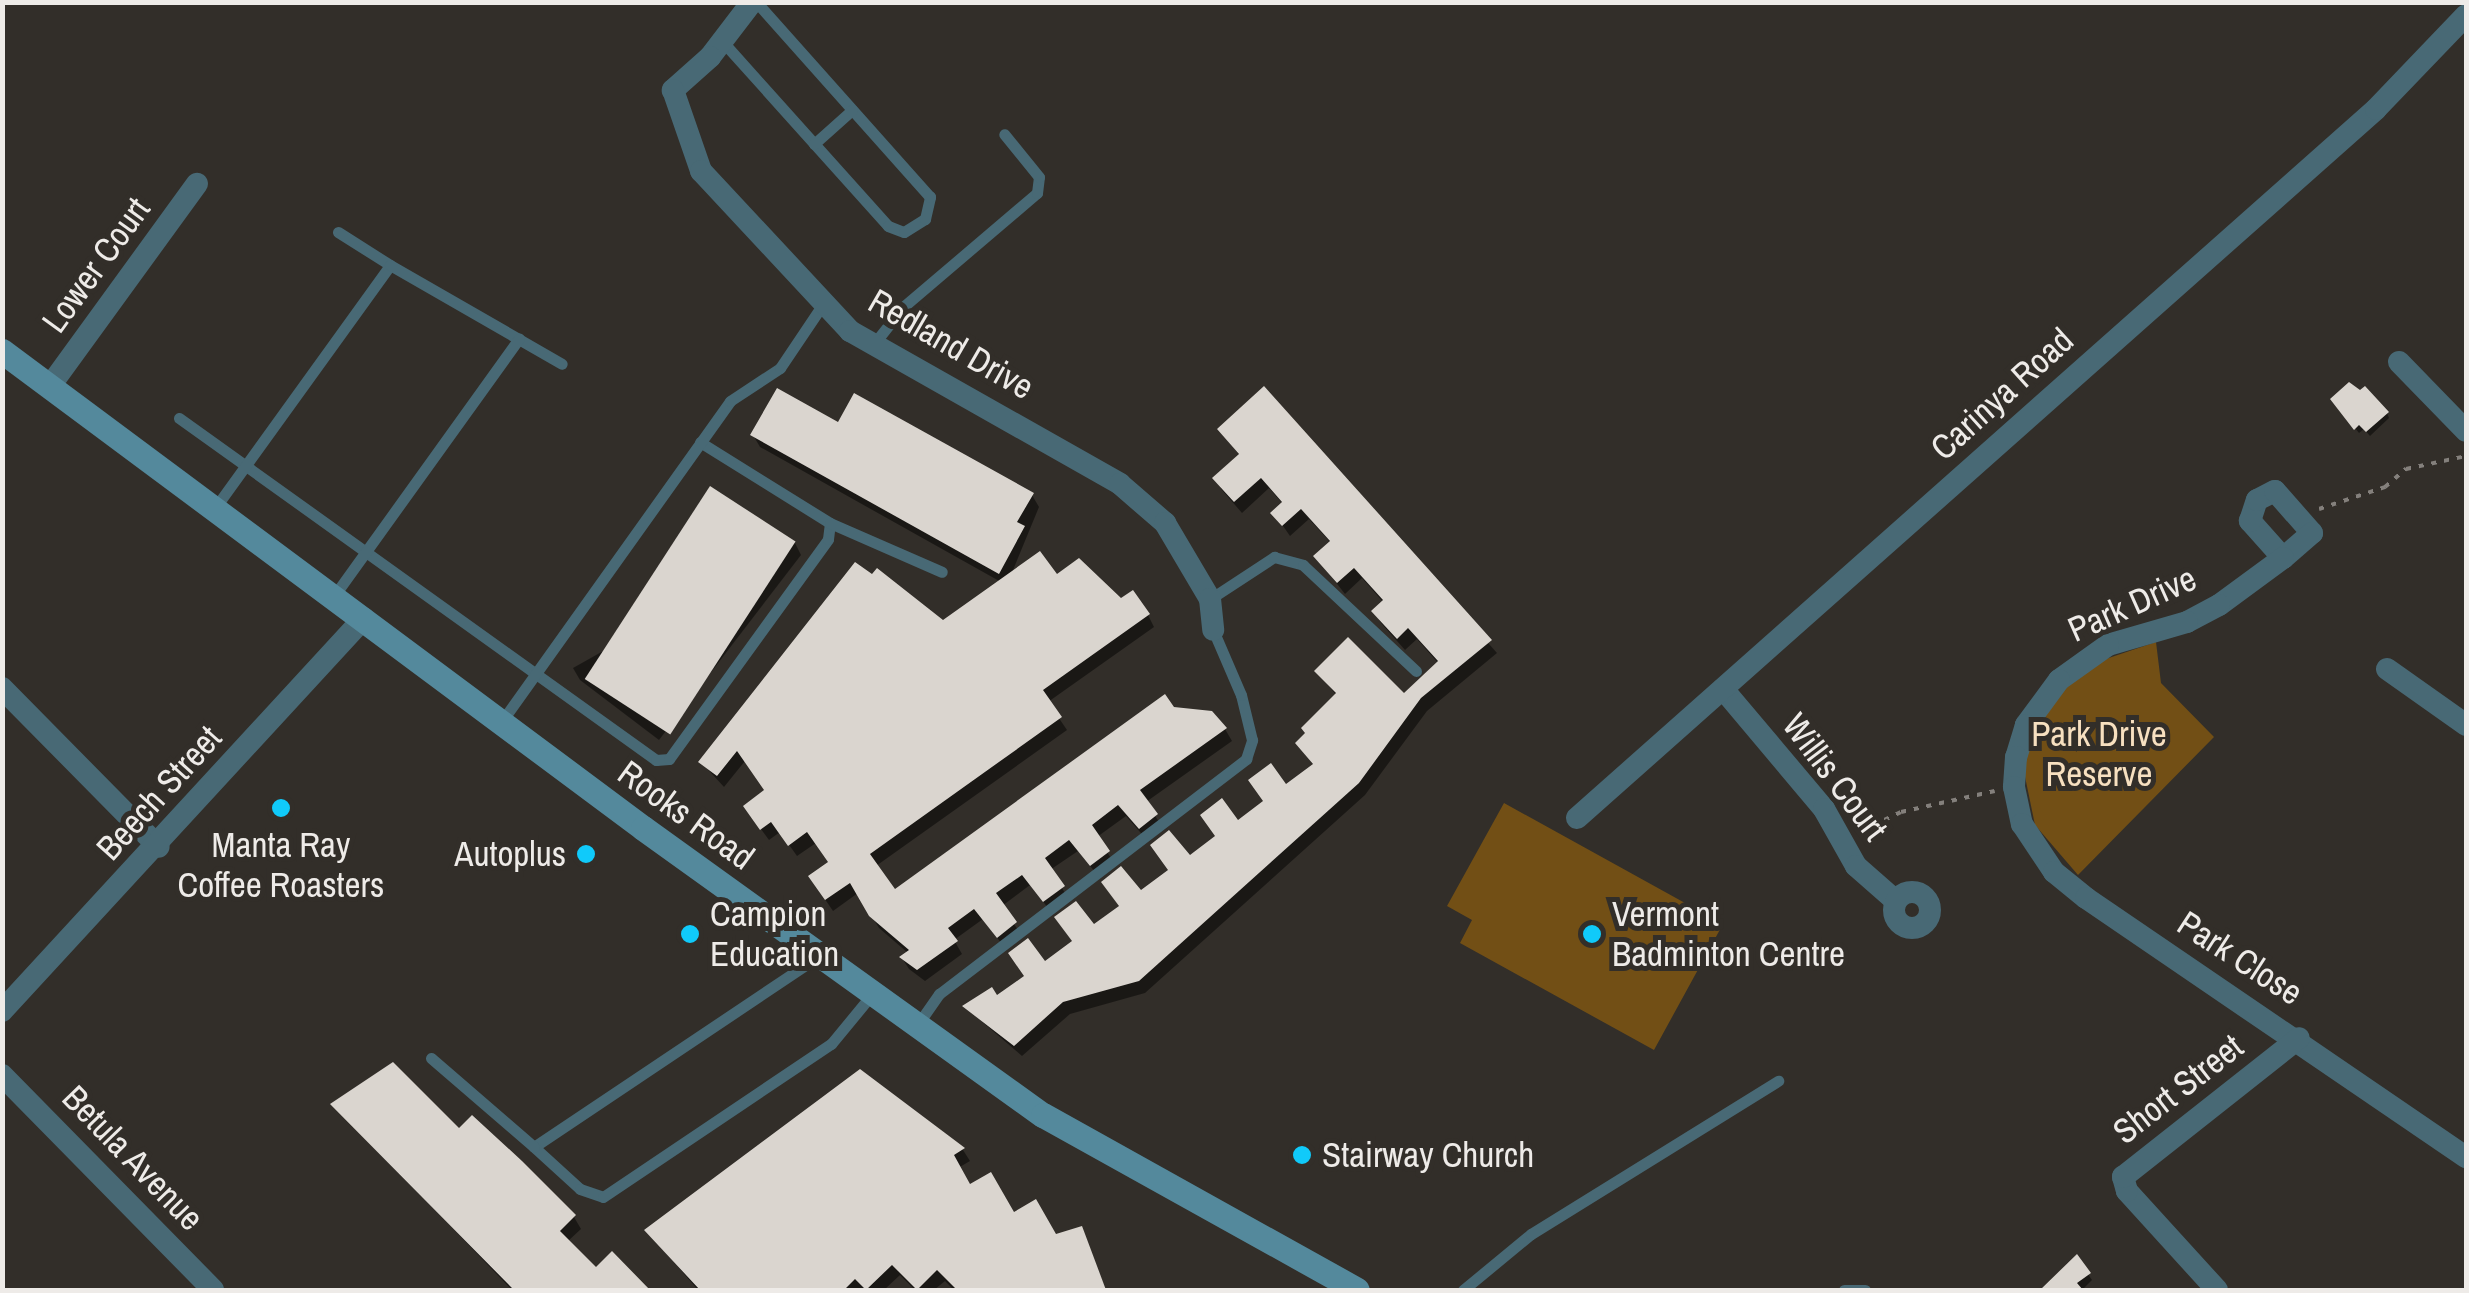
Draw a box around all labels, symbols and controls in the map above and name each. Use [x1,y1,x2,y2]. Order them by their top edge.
street label: Lower Court [33,189,159,341]
street label: Redland Drive [861,280,1041,408]
street label: Carinya Road [1922,319,2082,469]
street label: Park Drive [2062,557,2202,651]
street label: Willis Court [1774,705,1896,849]
park label: Park Drive Reserve [2031,713,2167,795]
street label: Beech Street [88,717,230,869]
street label: Rooks Road [610,752,762,878]
marker: Manta Ray Coffee Roasters [270,797,292,819]
place label: Manta Ray Coffee Roasters [178,824,384,906]
place label: Autoplus [454,833,566,875]
marker: Autoplus [575,843,597,865]
place label: Campion Education [710,893,839,975]
place label: Vermont Badminton Centre [1612,893,1845,975]
street label: Park Close [2170,902,2310,1014]
marker: Campion Education [679,923,701,945]
marker: Vermont Badminton Centre [1581,923,1603,945]
street label: Short Street [2105,1025,2251,1153]
street label: Betula Avenue [53,1076,213,1240]
place label: Stairway Church [1322,1134,1534,1176]
marker: Stairway Church [1291,1144,1313,1166]

